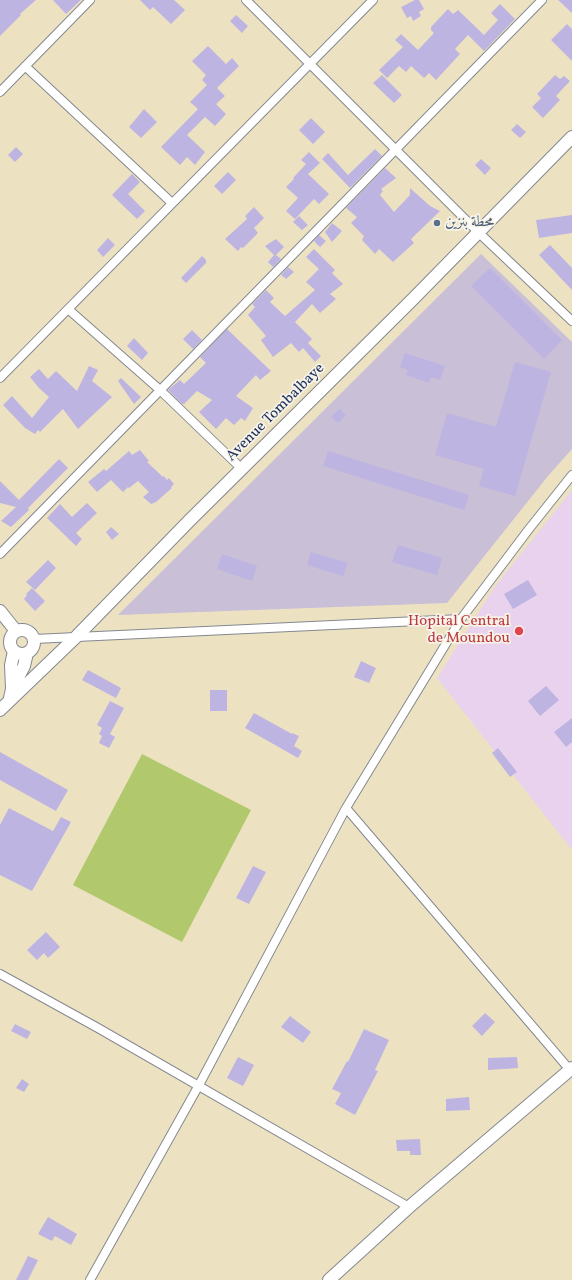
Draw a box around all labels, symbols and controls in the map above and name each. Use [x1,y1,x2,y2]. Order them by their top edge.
place label: محطة بنزين [445,214,494,232]
marker: محطة بنزين [432,218,442,228]
street label: Avenue Tombalbaye [223,360,329,466]
place label: Hopital Central de Moundou [408,613,510,648]
marker: Hopital Central de Moundou [513,625,525,637]

